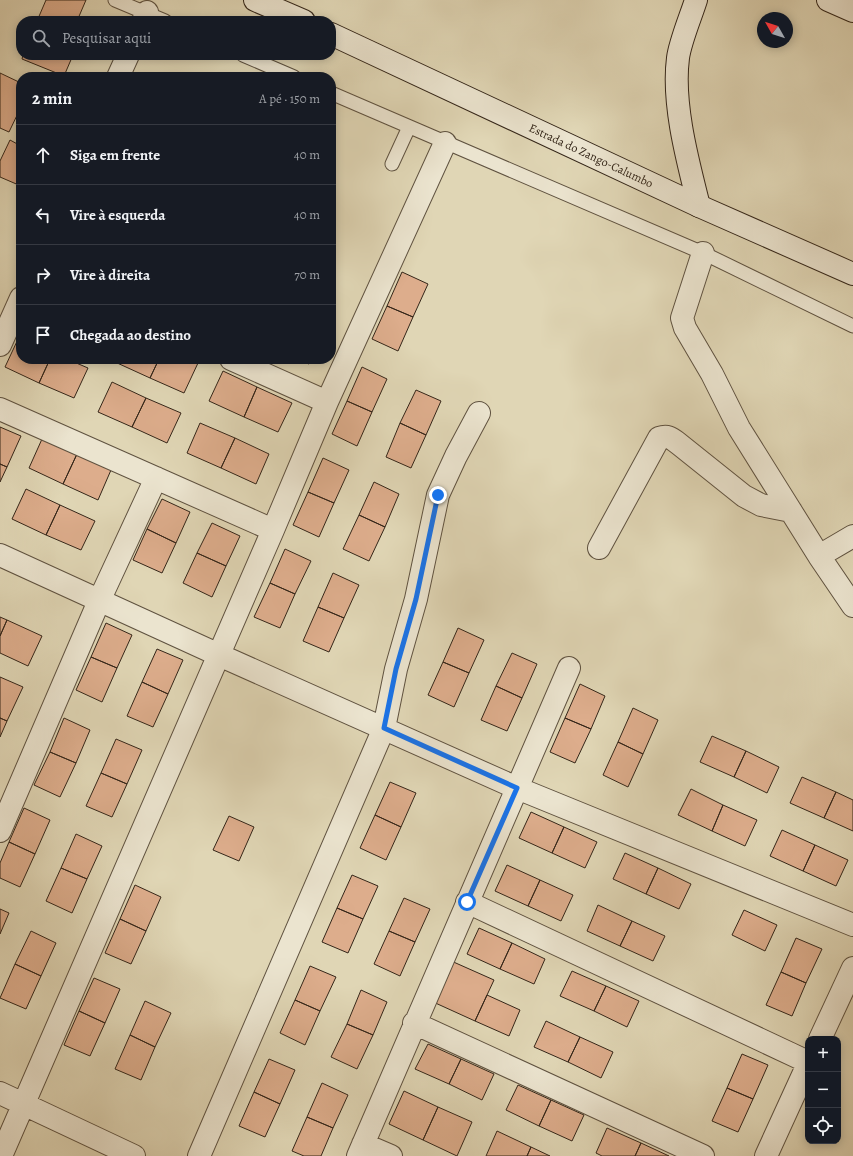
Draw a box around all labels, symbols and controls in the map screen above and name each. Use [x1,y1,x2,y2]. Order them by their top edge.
north arrow [757,12,793,48]
search box [16,16,336,60]
icon: search [30,27,52,49]
text: Pesquisar aqui [62,28,151,48]
text: 2 min [32,87,72,110]
text: A pé · 150 m [259,90,320,107]
street label: Estrada do Zango-Calumbo [526,120,656,191]
icon: ahead [32,144,54,166]
text: Siga em frente [70,145,160,165]
text: 40 m [294,146,320,163]
icon: left [32,204,54,226]
text: Vire à esquerda [70,205,166,225]
text: 40 m [294,206,320,223]
icon: right [32,264,54,286]
text: Vire à direita [70,265,150,285]
text: 70 m [294,266,320,283]
icon: arrive [32,324,54,346]
text: Chegada ao destino [70,325,191,345]
route end [429,486,447,504]
route start [458,893,476,911]
map controls [805,1036,841,1144]
button: + [805,1036,841,1072]
button: − [805,1072,841,1108]
button: locate [805,1108,841,1144]

